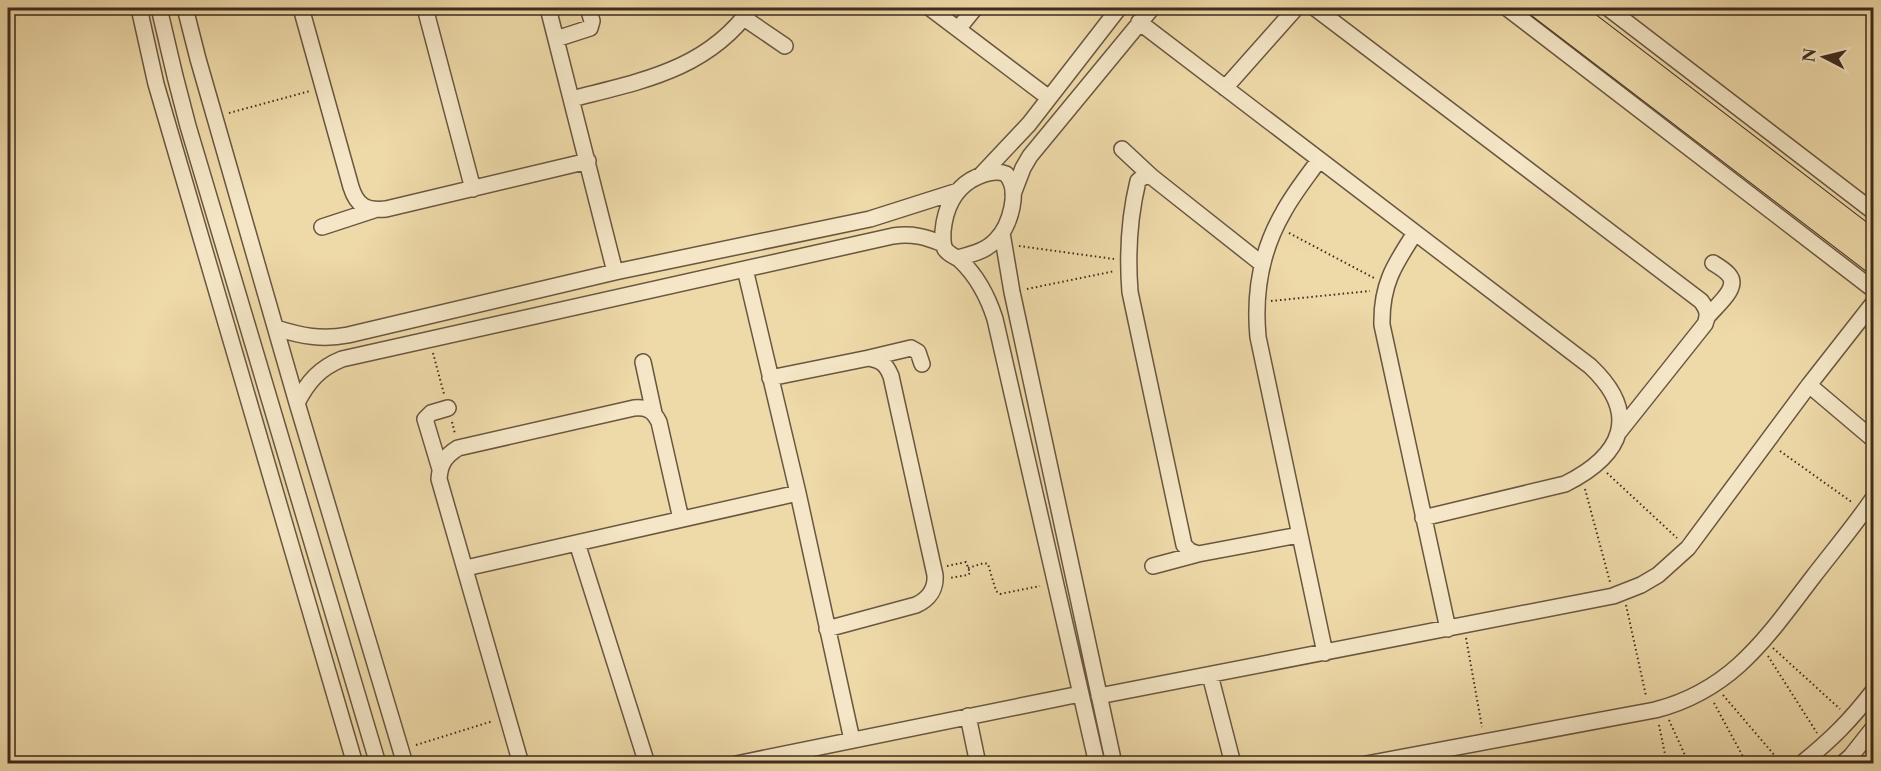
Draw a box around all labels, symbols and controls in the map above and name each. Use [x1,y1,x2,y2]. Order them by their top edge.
north arrow [1794,27,1854,87]
text: N [1798,47,1820,63]

